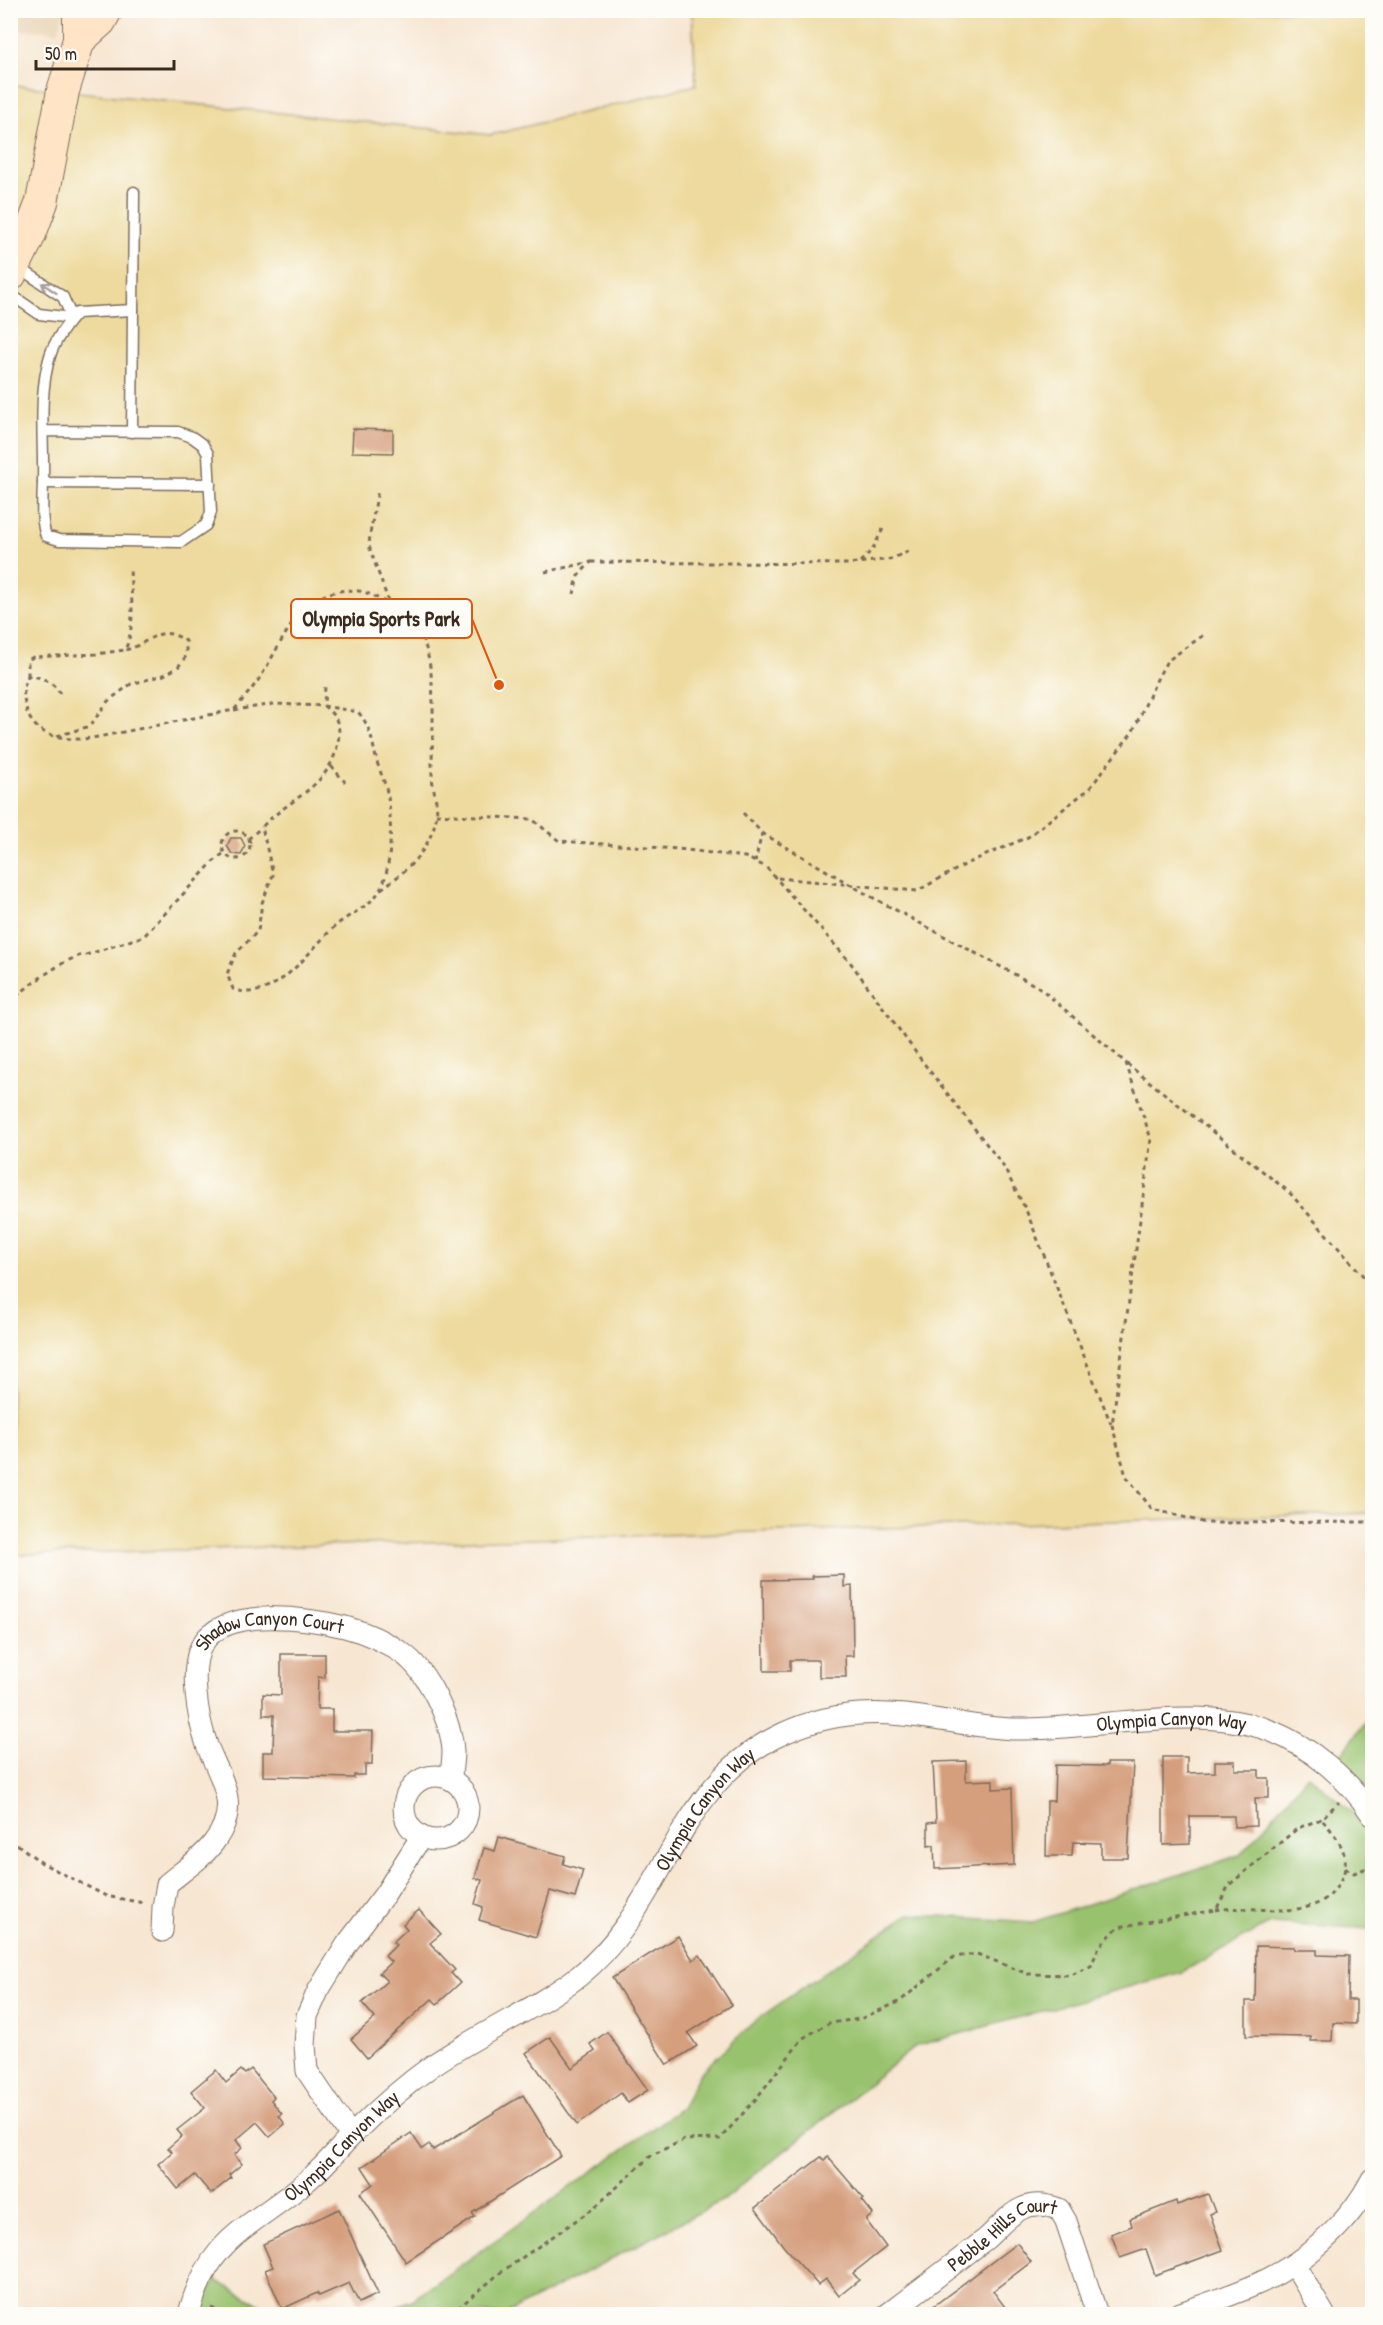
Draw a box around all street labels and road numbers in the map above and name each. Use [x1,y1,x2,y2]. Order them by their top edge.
street label: Shadow Canyon Court [188,1604,348,1655]
street label: Olympia Canyon Way [1095,1704,1249,1737]
street label: Olympia Canyon Way [648,1740,760,1876]
street label: Olympia Canyon Way [278,2083,404,2208]
street label: Pebble Hills Court [941,2191,1061,2277]

